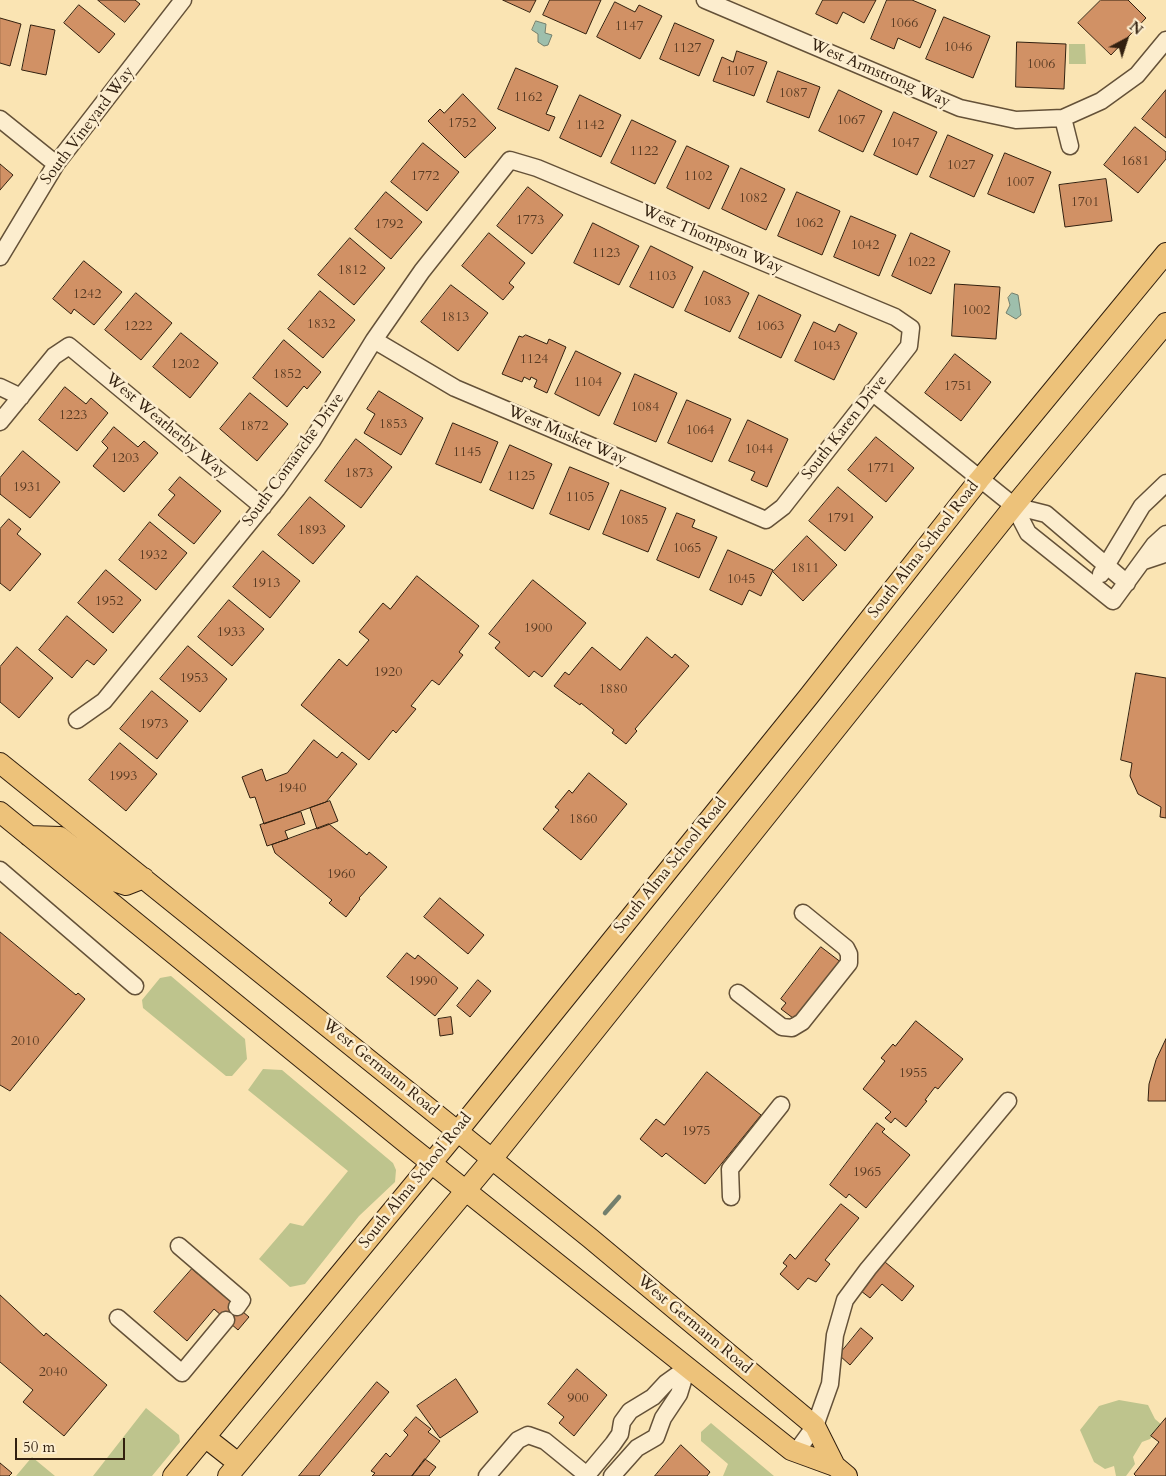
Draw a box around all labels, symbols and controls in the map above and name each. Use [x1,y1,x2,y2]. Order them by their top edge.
north arrow [1101,15,1151,65]
house number: 1066 [890,16,918,32]
text: N [1125,17,1147,39]
house number: 1147 [615,19,643,35]
street label: West Armstrong Way [807,36,953,112]
house number: 1046 [944,40,972,56]
house number: 1127 [673,41,701,57]
house number: 1006 [1027,57,1055,73]
street label: South Vineyard Way [37,63,139,189]
house number: 1107 [726,64,754,80]
house number: 1087 [779,86,807,102]
house number: 1162 [514,90,542,106]
house number: 1067 [837,113,865,129]
house number: 1752 [448,116,476,132]
house number: 1142 [576,118,604,134]
house number: 1047 [891,136,919,152]
house number: 1122 [630,144,658,160]
house number: 1681 [1121,154,1149,170]
house number: 1027 [947,158,975,174]
house number: 1772 [411,169,439,185]
house number: 1102 [684,169,712,185]
house number: 1007 [1006,175,1034,191]
house number: 1082 [739,191,767,207]
house number: 1701 [1071,195,1099,211]
street label: West Thompson Way [639,202,785,278]
house number: 1773 [516,213,544,229]
house number: 1062 [795,216,823,232]
house number: 1792 [375,217,403,233]
house number: 1042 [851,238,879,254]
house number: 1123 [592,246,620,262]
house number: 1022 [907,255,935,271]
house number: 1812 [338,263,366,279]
house number: 1103 [648,269,676,285]
house number: 1242 [73,287,101,303]
house number: 1083 [703,294,731,310]
house number: 1002 [962,303,990,319]
house number: 1813 [441,310,469,326]
house number: 1832 [307,317,335,333]
house number: 1222 [124,319,152,335]
house number: 1063 [756,319,784,335]
house number: 1043 [812,339,840,355]
house number: 1124 [520,352,548,368]
house number: 1202 [171,357,199,373]
house number: 1852 [273,367,301,383]
street label: West Weatherby Way [101,370,231,482]
street label: South Karen Drive [798,372,892,484]
house number: 1104 [574,375,602,391]
house number: 1751 [944,379,972,395]
street label: South Comanche Drive [239,390,349,530]
house number: 1084 [631,400,659,416]
street label: West Musket Way [505,402,629,470]
house number: 1223 [59,408,87,424]
house number: 1853 [379,417,407,433]
house number: 1872 [240,419,268,435]
house number: 1064 [686,423,714,439]
house number: 1044 [745,442,773,458]
house number: 1145 [453,445,481,461]
house number: 1203 [111,451,139,467]
house number: 1771 [867,461,895,477]
house number: 1873 [345,466,373,482]
house number: 1125 [507,469,535,485]
street label: South Alma School Road [865,478,983,622]
house number: 1931 [13,480,41,496]
house number: 1105 [566,490,594,506]
house number: 1791 [827,511,855,527]
house number: 1085 [620,513,648,529]
house number: 1893 [298,523,326,539]
house number: 1065 [673,541,701,557]
house number: 1932 [139,548,167,564]
house number: 1811 [791,561,819,577]
house number: 1045 [727,572,755,588]
house number: 1913 [252,576,280,592]
house number: 1952 [95,594,123,610]
house number: 1900 [524,621,552,637]
house number: 1933 [217,625,245,641]
house number: 1920 [374,665,402,681]
house number: 1953 [180,671,208,687]
house number: 1880 [599,682,627,698]
house number: 1973 [140,717,168,733]
house number: 1993 [109,769,137,785]
house number: 1940 [278,781,306,797]
street label: South Alma School Road [610,794,732,938]
house number: 1860 [569,812,597,828]
house number: 1960 [327,867,355,883]
house number: 1990 [409,974,437,990]
street label: West Germann Road [318,1015,442,1121]
house number: 2010 [11,1034,39,1050]
house number: 1955 [899,1066,927,1082]
street label: South Alma School Road [355,1109,477,1253]
house number: 1975 [682,1124,710,1140]
house number: 1965 [853,1165,881,1181]
street label: West Germann Road [633,1272,755,1378]
house number: 2040 [39,1365,67,1381]
house number: 900 [567,1391,589,1407]
scale bar [18,1428,128,1460]
text: 50 m [23,1437,55,1457]

